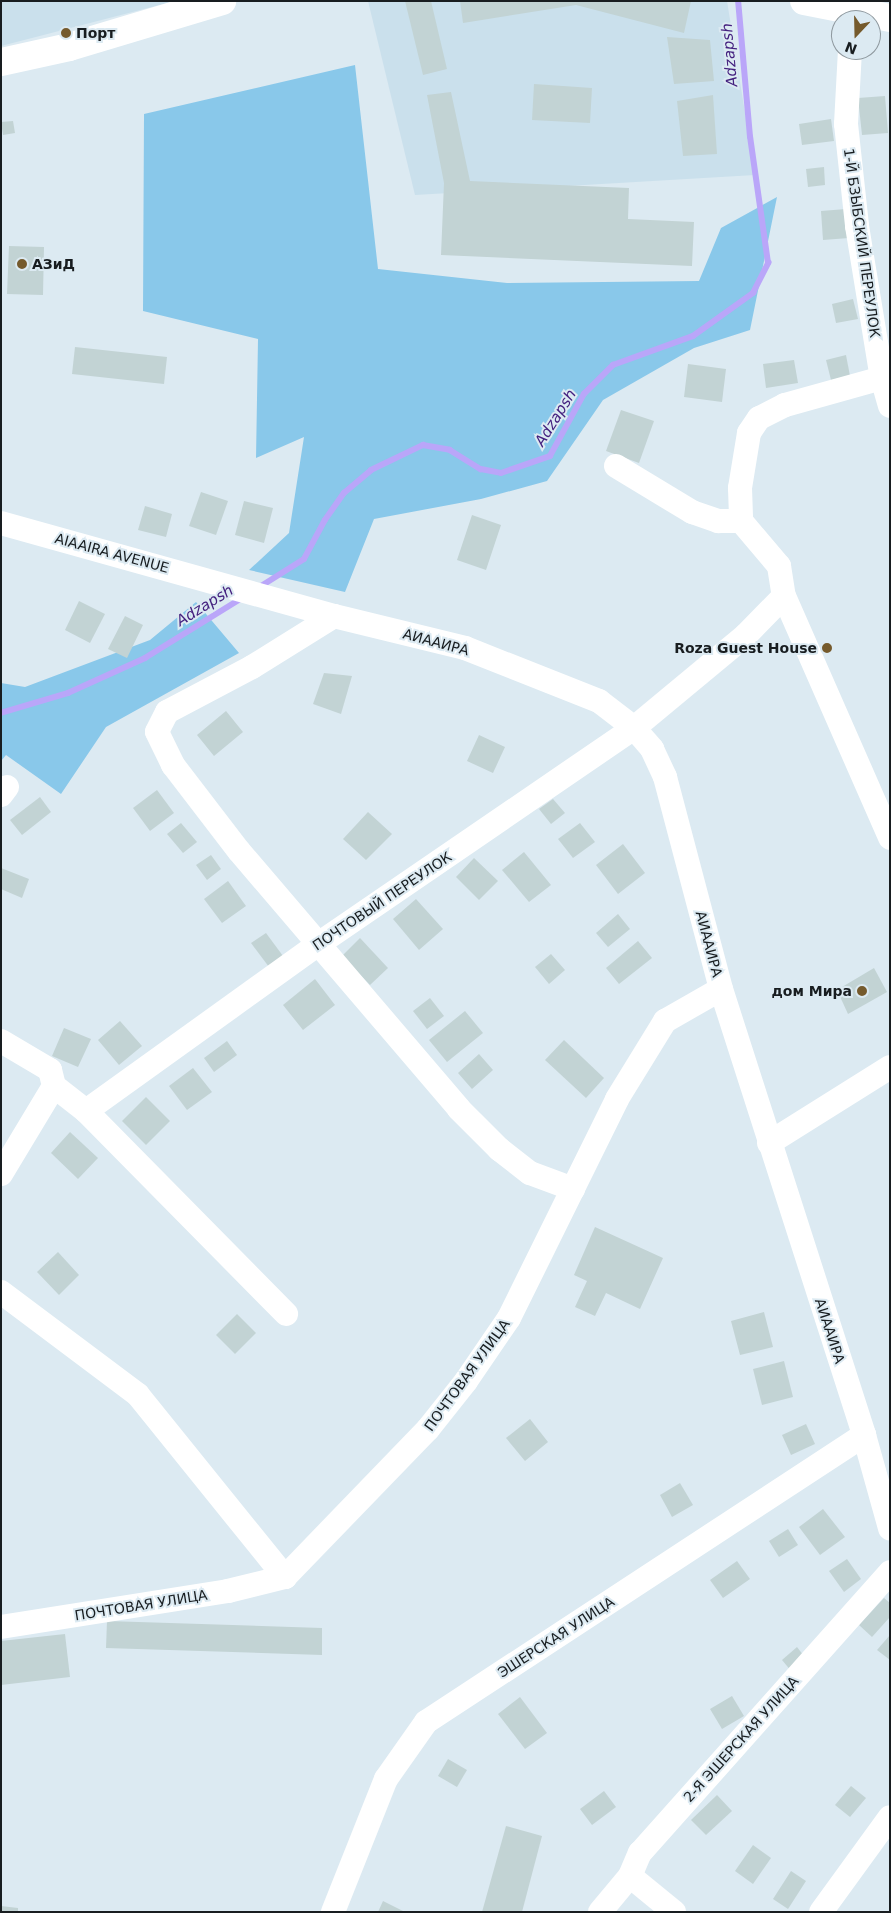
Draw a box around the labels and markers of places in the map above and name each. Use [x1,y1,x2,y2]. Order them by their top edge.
place label: Порт [76,25,115,41]
marker: Порт [60,27,72,39]
place label: АЗиД [32,256,75,272]
marker: АЗиД [16,258,28,270]
place label: Roza Guest House [674,640,817,656]
marker: Roza Guest House [821,642,833,654]
place label: дом Мира [772,983,852,999]
marker: дом Мира [856,985,868,997]

